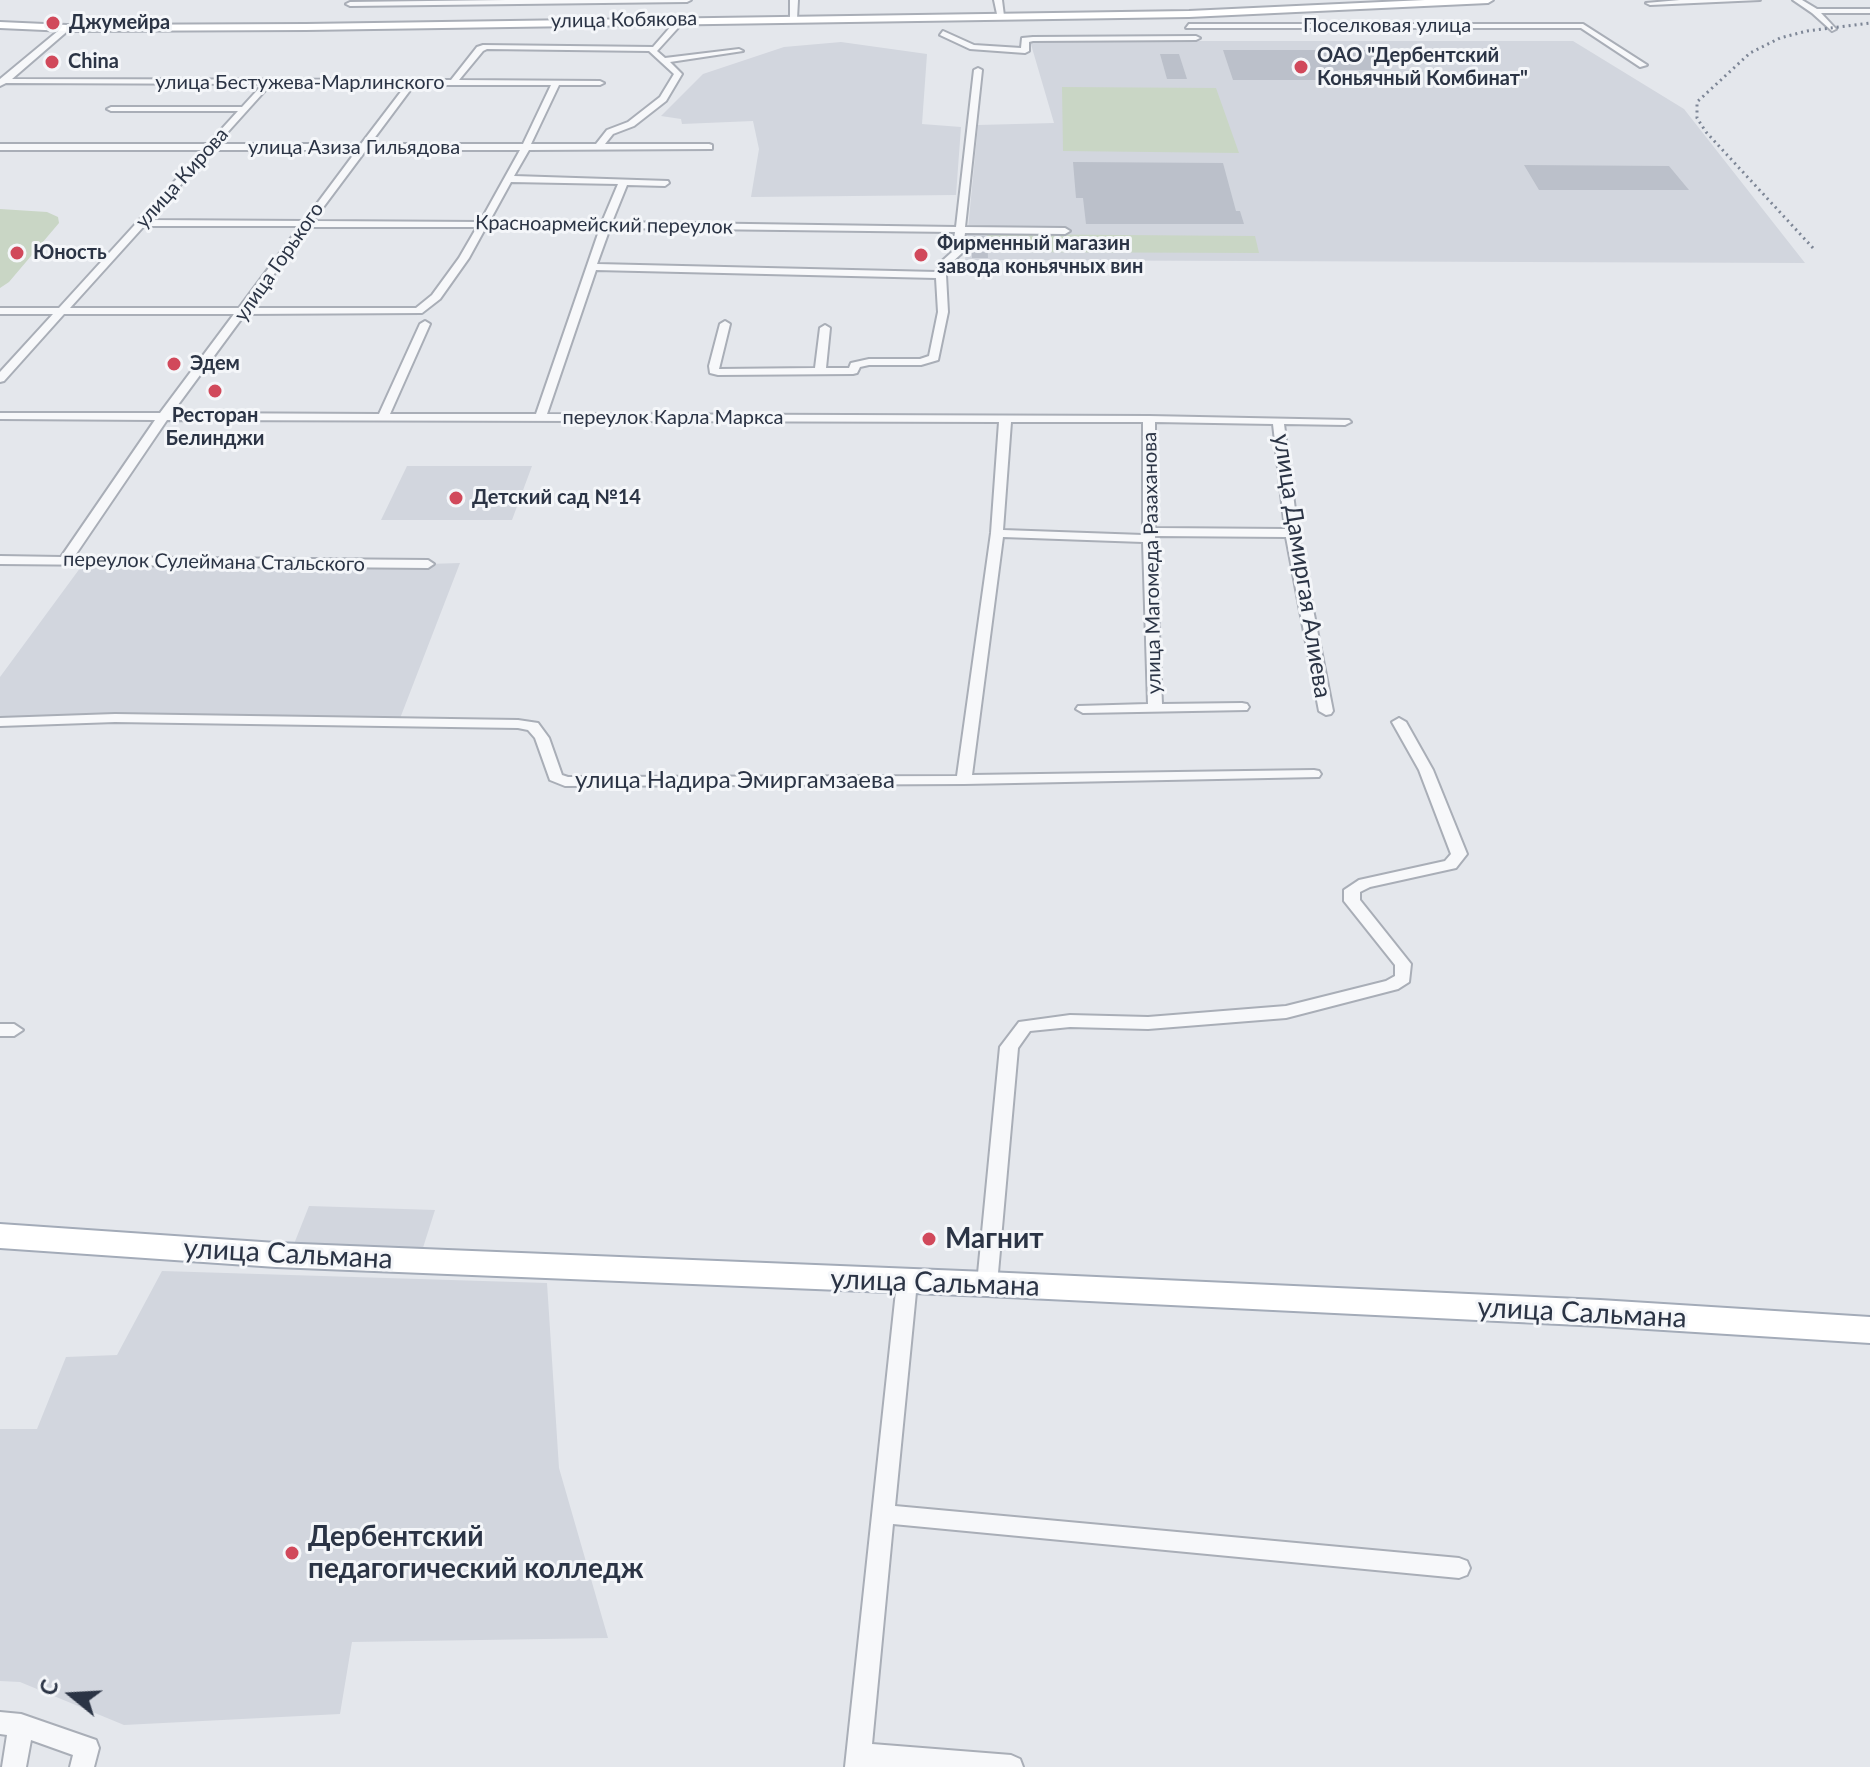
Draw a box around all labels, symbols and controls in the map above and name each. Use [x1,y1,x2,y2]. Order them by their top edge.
street label: улица Кобякова [551,7,697,33]
place label: Джумейра [69,11,170,35]
marker: Джумейра [44,14,62,32]
street label: Поселковая улица [1303,14,1471,38]
place label: ОАО "Дербентский Коньячный Комбинат" [1317,44,1528,91]
place label: China [68,50,119,74]
marker: China [43,53,61,71]
marker: ОАО "Дербентский Коньячный Комбинат" [1292,58,1310,76]
street label: улица Бестужева-Марлинского [155,71,445,95]
street label: улица Кирова [131,123,233,233]
street label: улица Азиза Гильядова [248,136,460,160]
street label: улица Горького [229,198,329,326]
street label: Красноармейский переулок [475,211,733,239]
place label: Фирменный магазин завода коньячных вин [937,232,1143,279]
place label: Юность [33,241,107,265]
marker: Юность [8,244,26,262]
marker: Фирменный магазин завода коньячных вин [912,246,930,264]
place label: Эдем [190,352,240,376]
marker: Эдем [165,355,183,373]
marker: Ресторан Белинджи [206,382,224,400]
place label: Ресторан Белинджи [166,404,264,451]
street label: переулок Карла Маркса [563,406,783,430]
street label: улица Магомеда Разаханова [1138,432,1166,694]
street label: улица Дамиргая Алиева [1267,432,1337,700]
place label: Детский сад №14 [472,486,641,510]
marker: Детский сад №14 [447,489,465,507]
street label: переулок Сулеймана Стальского [63,547,365,577]
street label: улица Надира Эмиргамзаева [575,766,895,794]
place label: Магнит [945,1222,1044,1256]
marker: Магнит [920,1230,938,1248]
street label: улица Сальмана [183,1232,393,1276]
street label: улица Сальмана [830,1263,1040,1303]
street label: улица Сальмана [1477,1291,1687,1335]
place label: Дербентский педагогический колледж [308,1520,644,1586]
marker: Дербентский педагогический колледж [283,1544,301,1562]
north arrow [32,1655,112,1735]
text: С [34,1676,64,1699]

